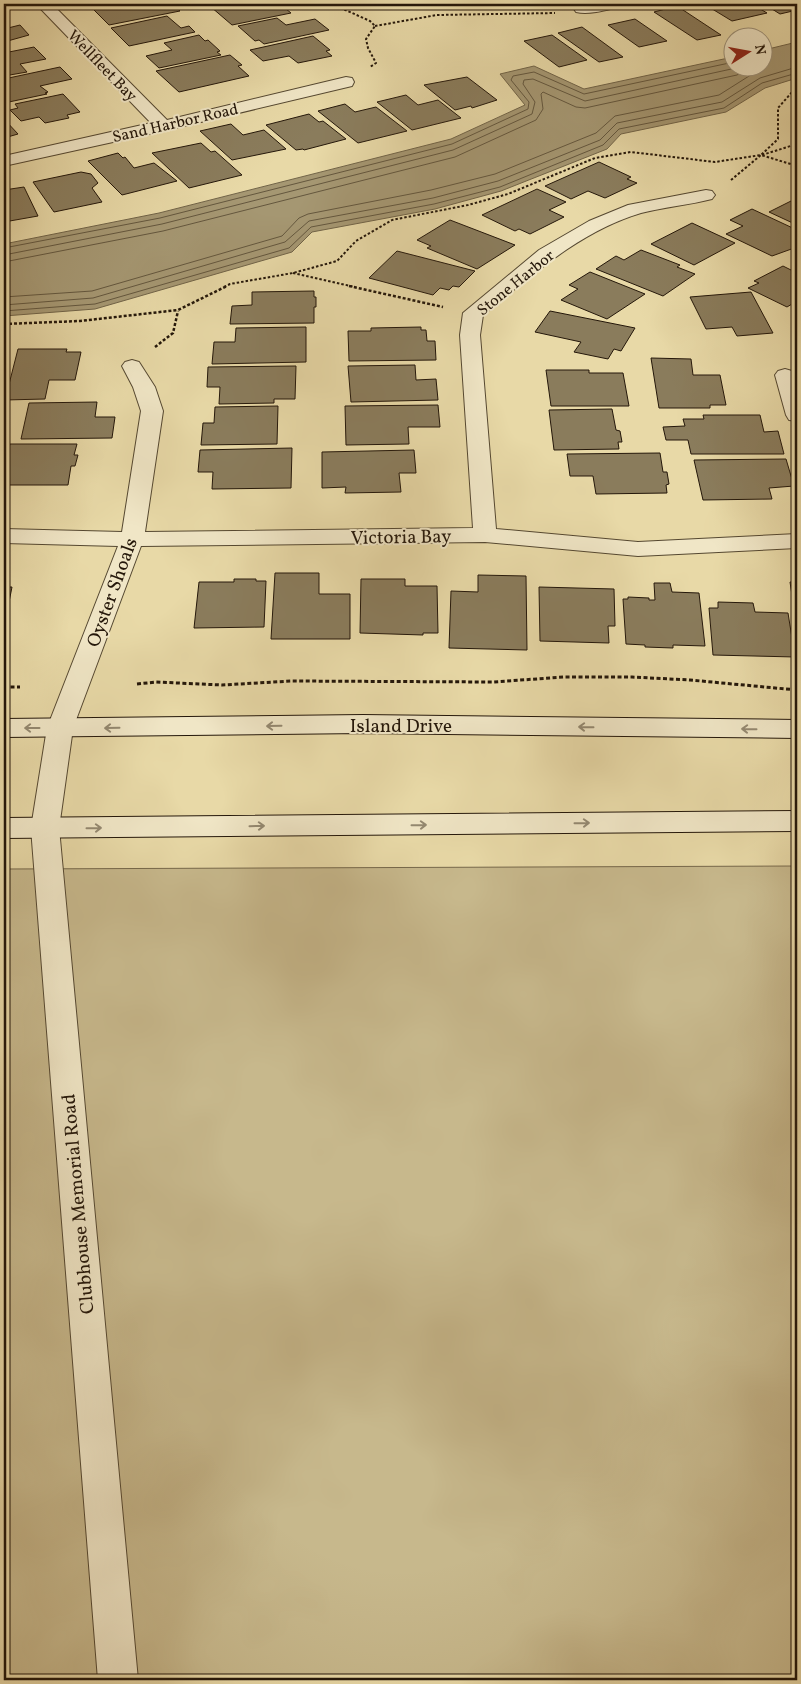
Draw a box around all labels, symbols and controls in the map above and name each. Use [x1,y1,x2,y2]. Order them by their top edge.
street label: Wellfleet Bay [62,26,142,107]
north arrow [724,28,774,78]
text: N [749,43,770,57]
street label: Sand Harbor Road [110,99,241,149]
street label: Stone Harbor [473,245,560,322]
street label: Victoria Bay [350,524,452,552]
street label: Oyster Shoals [81,534,145,651]
street label: Island Drive [350,714,452,740]
one-way arrow [266,721,282,730]
one-way arrow [578,722,594,732]
one-way arrow [24,723,40,733]
one-way arrow [104,723,120,732]
one-way arrow [741,724,757,734]
one-way arrow [573,818,589,828]
one-way arrow [410,820,427,830]
one-way arrow [248,821,264,831]
one-way arrow [86,823,102,833]
street label: Clubhouse Memorial Road [56,1093,102,1315]

